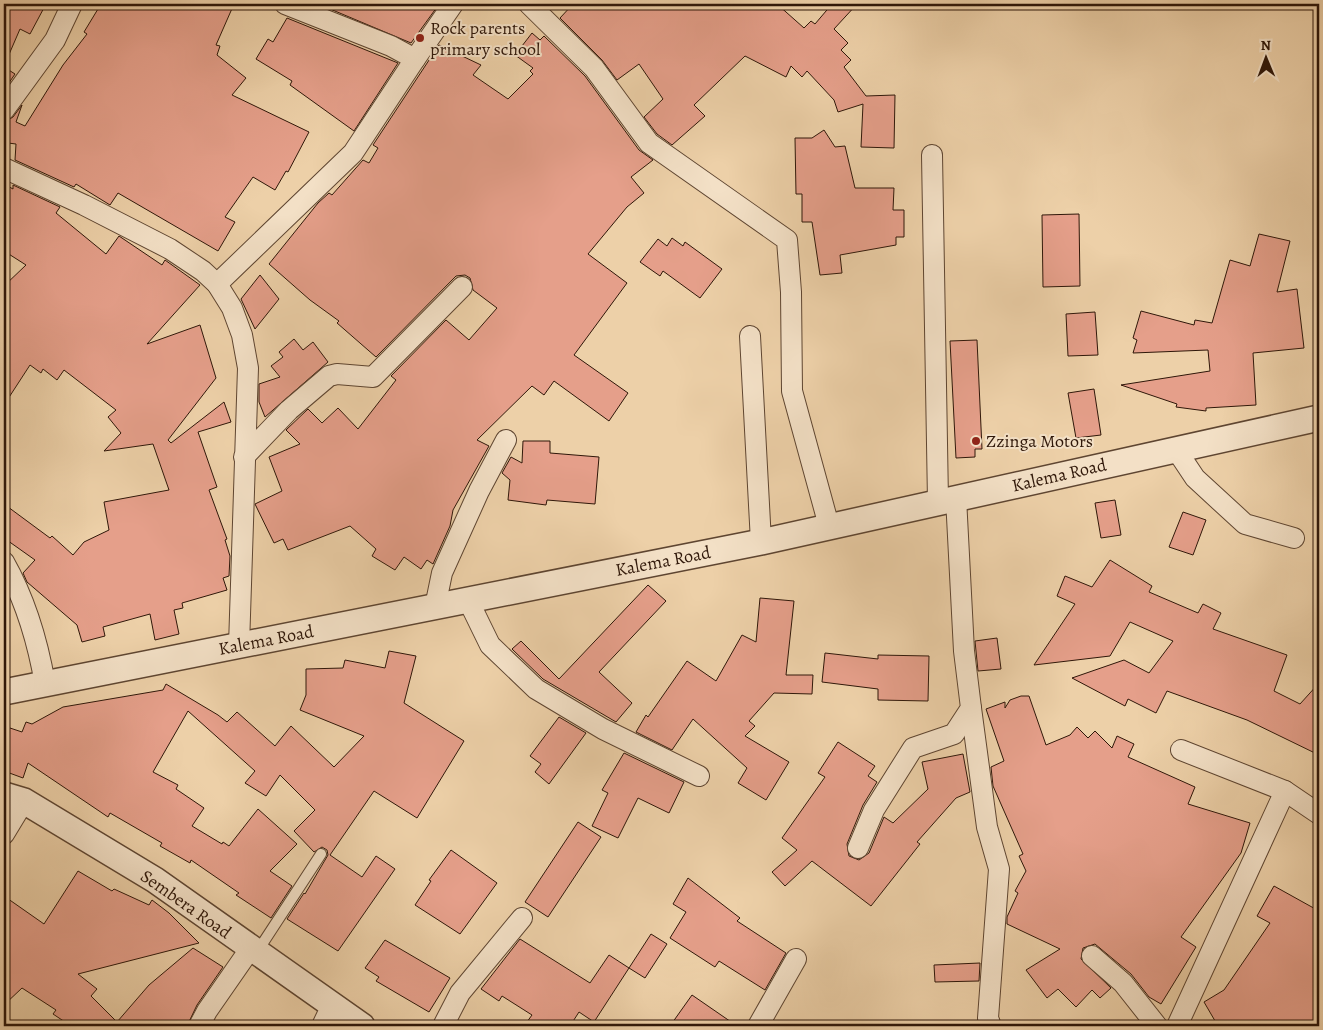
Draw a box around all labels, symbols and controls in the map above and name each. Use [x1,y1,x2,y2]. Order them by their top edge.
place label: Rock parents primary school [430,16,541,61]
marker: Rock parents primary school [414,32,426,44]
north arrow [1240,32,1290,82]
text: N [1261,36,1271,55]
place label: Zzinga Motors [986,429,1093,453]
marker: Zzinga Motors [970,435,982,447]
street label: Kalema Road [1009,452,1109,498]
street label: Kalema Road [613,540,713,582]
street label: Kalema Road [216,619,316,661]
street label: Sembera Road [136,864,236,944]

